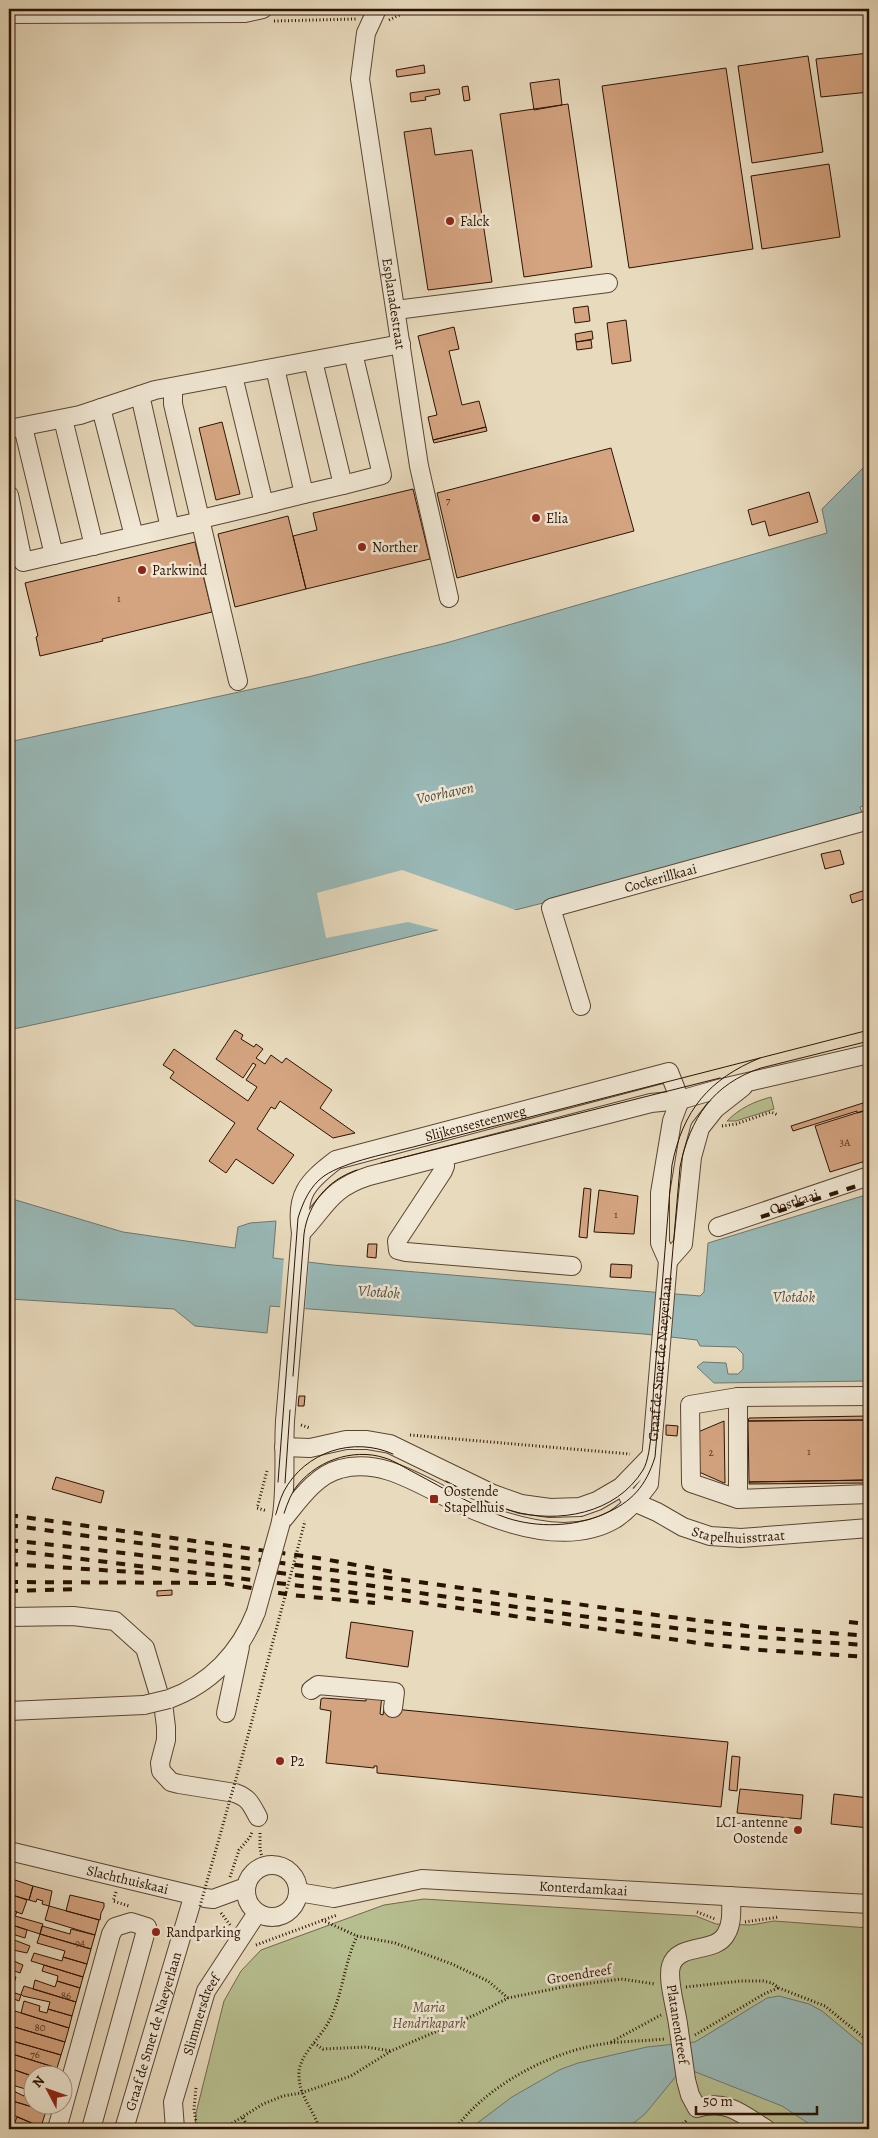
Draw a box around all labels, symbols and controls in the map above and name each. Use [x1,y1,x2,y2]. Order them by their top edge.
place label: Falck [460,212,489,231]
marker: Falck [444,215,456,227]
street label: Esplanadestraat [377,257,410,351]
house number: 7 [446,493,451,508]
place label: Elia [546,509,569,528]
marker: Elia [530,512,542,524]
place label: Norther [372,538,418,557]
marker: Norther [356,541,368,553]
place label: Parkwind [152,561,208,580]
marker: Parkwind [136,564,148,576]
house number: 1 [117,591,121,606]
water label: Voorhaven [414,777,476,809]
street label: Cockerillkaai [622,859,699,897]
street label: Slijkensesteenweg [423,1101,528,1146]
house number: 3A [840,1135,851,1150]
street label: Oostkaai [767,1185,821,1219]
house number: 1 [614,1207,618,1222]
street label: Graaf de Smet de Naeyerlaan [644,1276,677,1442]
water label: Vlotdok [357,1281,401,1303]
water label: Vlotdok [773,1287,815,1307]
house number: 1 [807,1444,811,1459]
house number: 2 [708,1445,714,1460]
place label: Oostende Stapelhuis [444,1482,504,1517]
marker: Oostende Stapelhuis [428,1493,440,1505]
street label: Stapelhuisstraat [689,1522,786,1548]
place label: P2 [290,1752,305,1771]
marker: P2 [274,1755,286,1767]
place label: LCI-antenne Oostende [715,1813,788,1848]
marker: LCI-antenne Oostende [792,1824,804,1836]
street label: Slachthuiskaai [85,1861,170,1899]
street label: Konterdamkaai [538,1877,628,1900]
place label: Randparking [166,1923,241,1942]
marker: Randparking [150,1926,162,1938]
house number: 94 [75,1935,85,1950]
street label: Graaf de Smet de Naeyerlaan [121,1949,186,2113]
street label: Groendreef [545,1960,615,1989]
street label: Slimmersdreef [178,1968,226,2058]
street label: Platanendreef [662,1983,694,2068]
house number: 86 [61,1988,71,2003]
park label: Maria Hendrikapark [392,1998,466,2033]
house number: 80 [34,2020,46,2035]
house number: 76 [30,2047,40,2062]
north arrow [22,2066,72,2116]
text: N [28,2072,49,2092]
scale bar [696,2083,817,2115]
text: 50 m [703,2091,733,2111]

